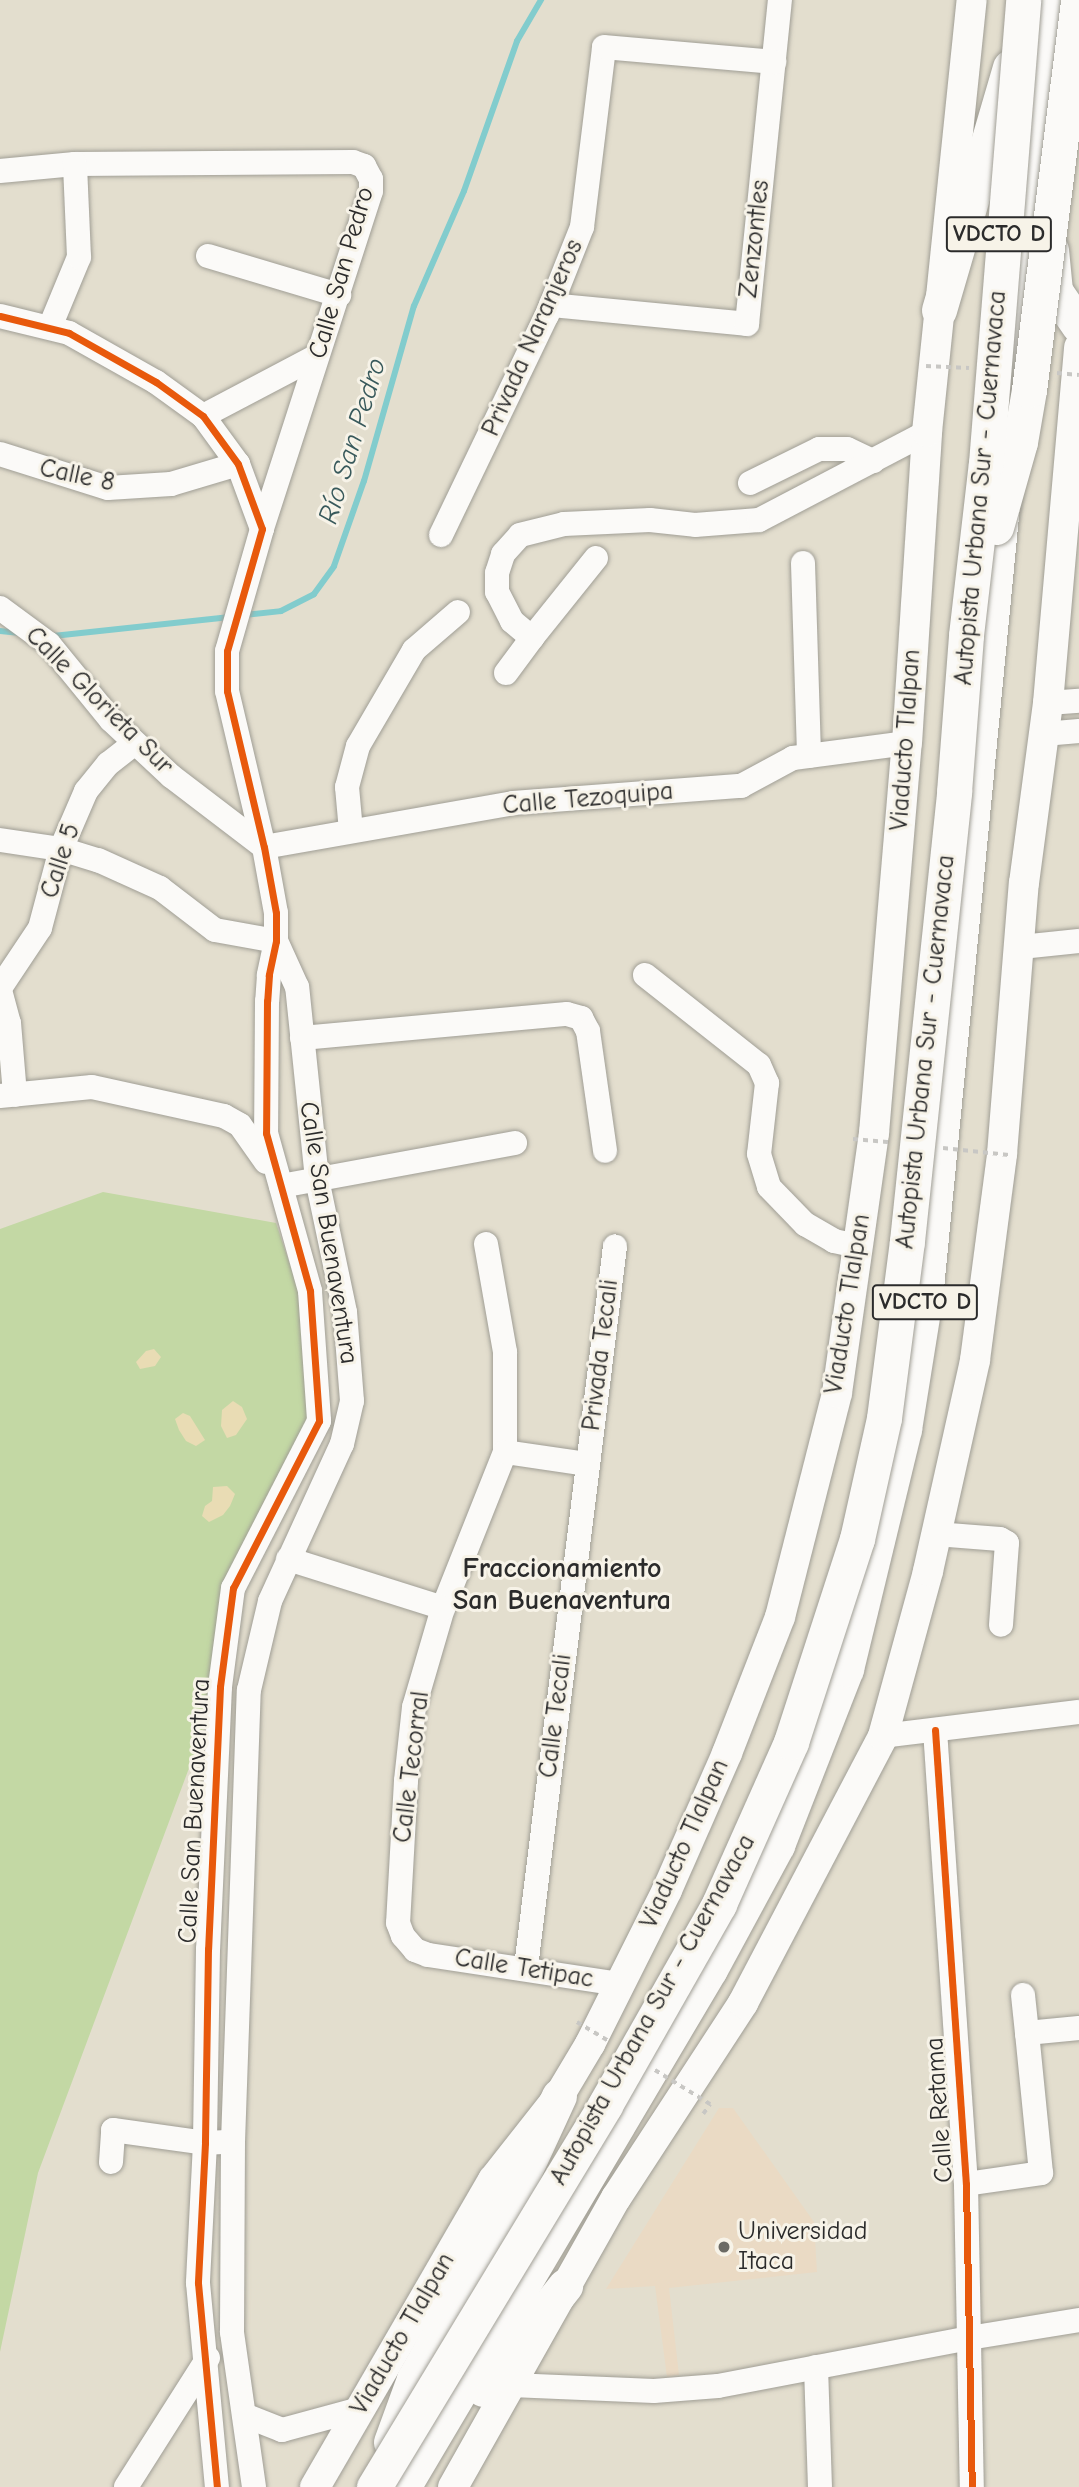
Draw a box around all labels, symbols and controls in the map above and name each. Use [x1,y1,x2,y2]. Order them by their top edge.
street label: Zenzontles [733,179,777,299]
street label: Calle San Pedro [303,184,381,362]
road number: VDCTO D [945,214,1053,255]
street label: Privada Naranjeros [476,235,590,441]
street label: Autopista Urbana Sur - Cuernavaca [948,289,1014,687]
water label: Río San Pedro [311,354,393,528]
street label: Calle 8 [37,453,117,499]
street label: Calle Glorieta Sur [18,620,180,782]
street label: Viaducto Tlalpan [884,648,928,832]
street label: Calle Tezoquipa [501,776,675,822]
street label: Calle 5 [34,820,88,902]
street label: Autopista Urbana Sur - Cuernavaca [890,853,962,1251]
street label: Calle San Buenaventura [292,1100,364,1366]
street label: Viaducto Tlalpan [818,1212,878,1396]
street label: Privada Tecali [576,1277,626,1433]
road number: VDCTO D [871,1282,979,1322]
district label: Fraccionamiento San Buenaventura [453,1551,671,1617]
street label: Calle Tecali [533,1652,579,1780]
street label: Calle San Buenaventura [172,1678,218,1944]
street label: Calle Tecorral [387,1689,437,1845]
street label: Viaducto Tlalpan [634,1755,736,1933]
street label: Autopista Urbana Sur - Cuernavaca [543,1829,763,2191]
street label: Calle Tetipac [452,1943,596,1995]
street label: Calle Retama [919,2036,961,2184]
place label: Universidad Itaca [738,2216,868,2278]
marker: Universidad Itaca [716,2239,732,2255]
street label: Viaducto Tlalpan [344,2247,462,2421]

